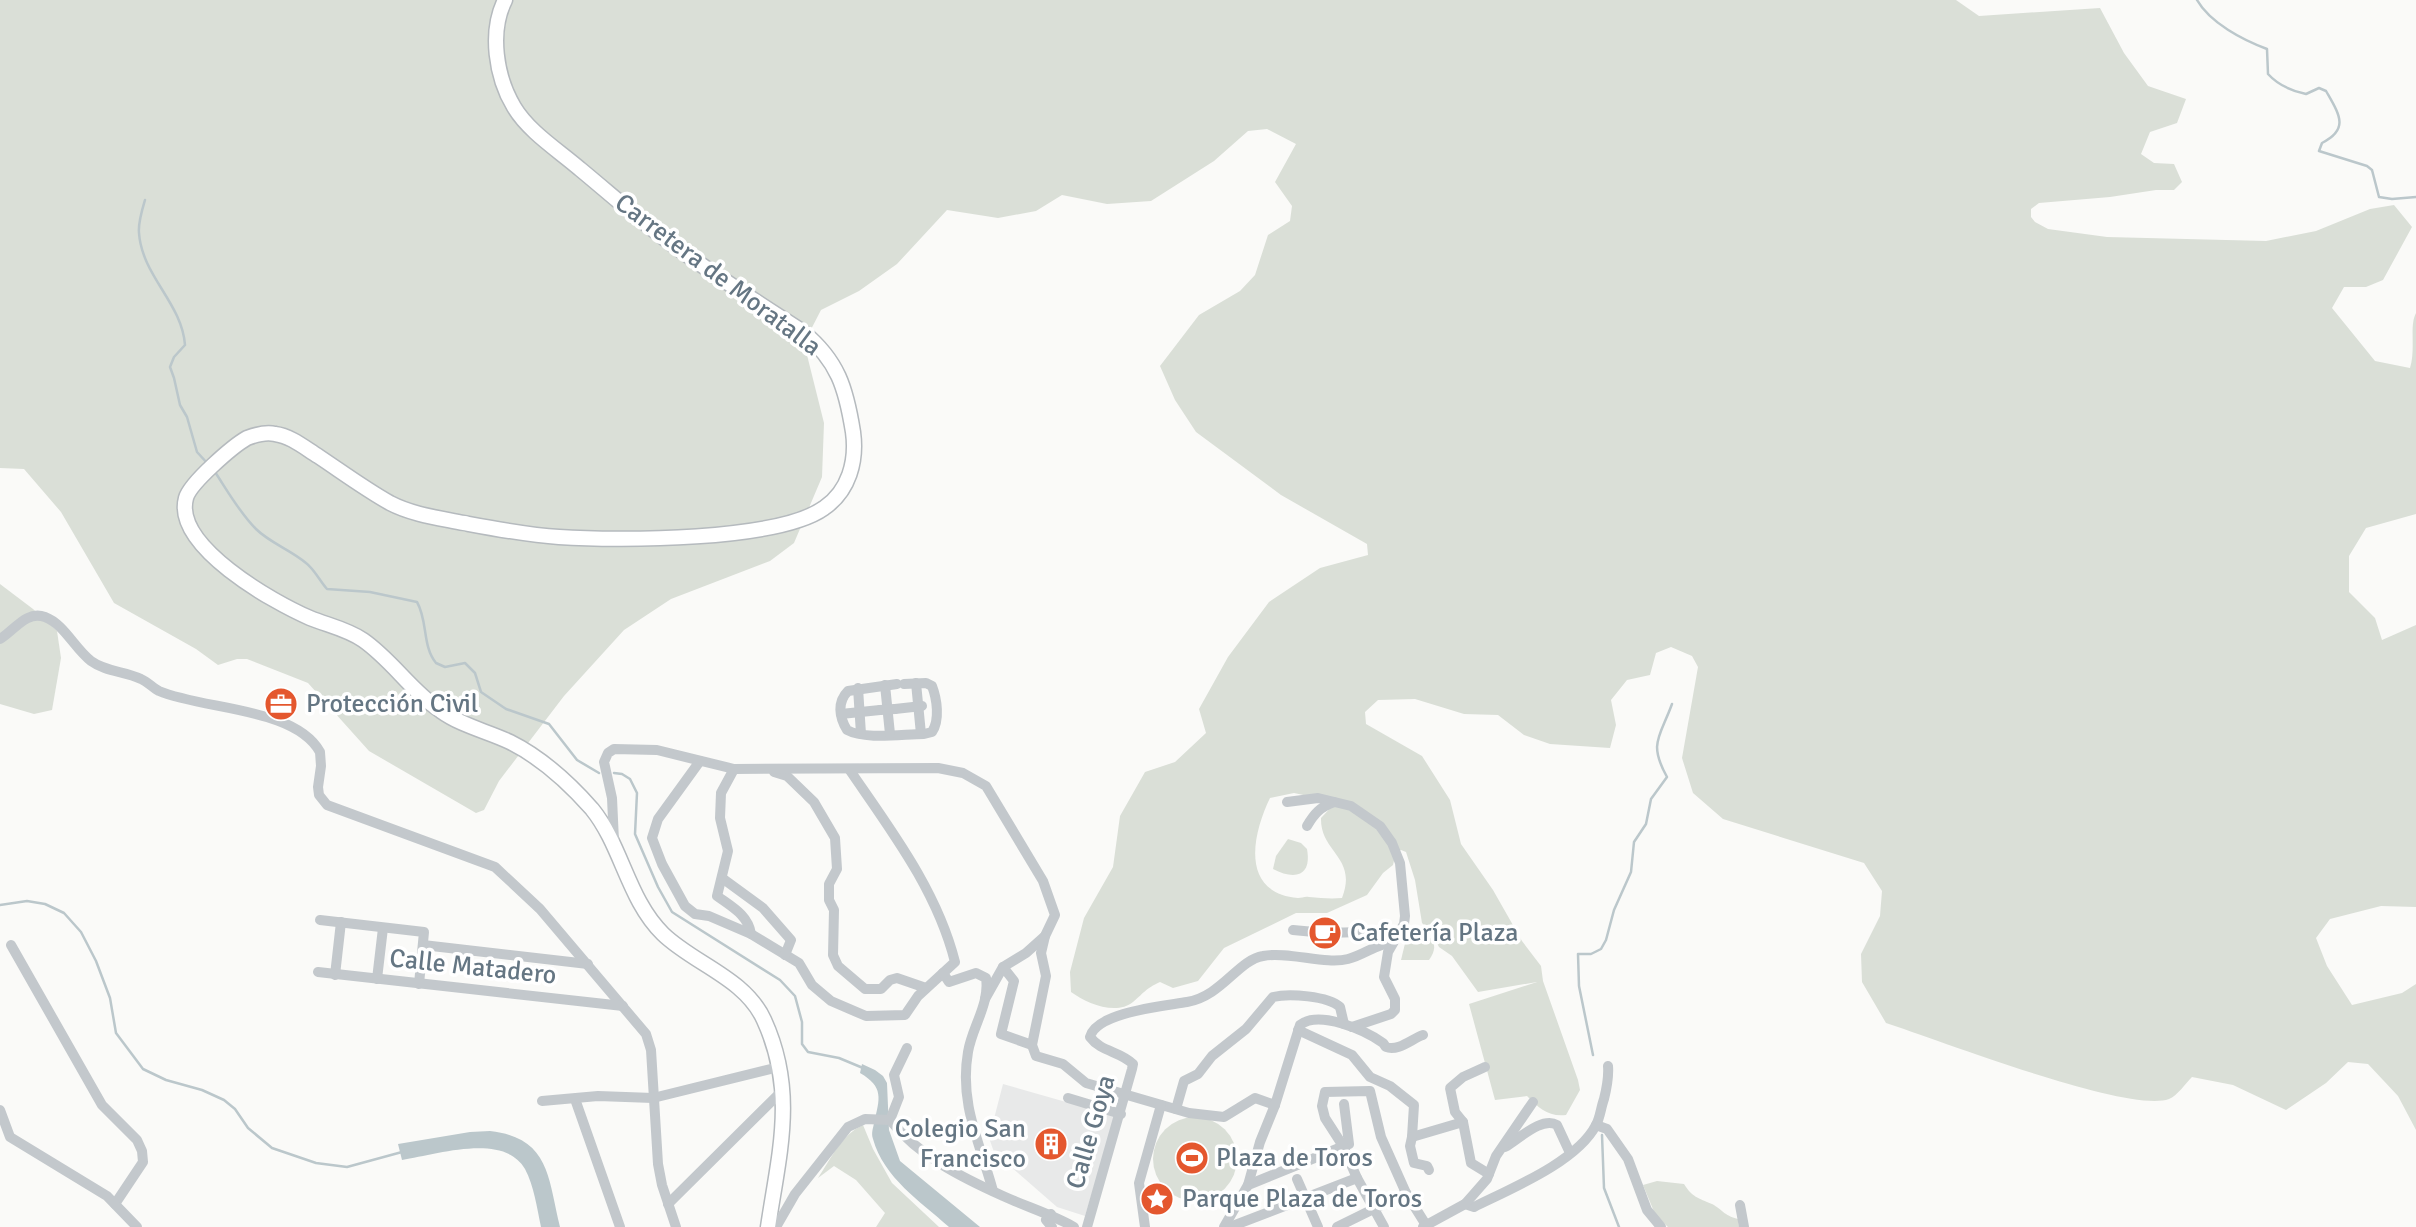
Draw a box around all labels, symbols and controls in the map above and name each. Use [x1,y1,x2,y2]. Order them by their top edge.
street label: Carretera de Moratalla [608,187,828,363]
office icon: Protección Civil [262,685,300,723]
place label: Protección Civil [306,688,478,720]
cafe icon: Cafetería Plaza [1306,914,1344,952]
place label: Cafetería Plaza [1350,917,1518,949]
street label: Calle Matadero [388,942,558,992]
street label: Calle Goya [1059,1071,1123,1193]
place label: Colegio San Francisco [895,1113,1026,1175]
building icon: Colegio San Francisco [1032,1125,1070,1163]
sports icon: Plaza de Toros [1173,1139,1211,1177]
place label: Plaza de Toros [1216,1142,1373,1174]
place icon: Parque Plaza de Toros [1138,1180,1176,1218]
place label: Parque Plaza de Toros [1182,1183,1422,1215]

